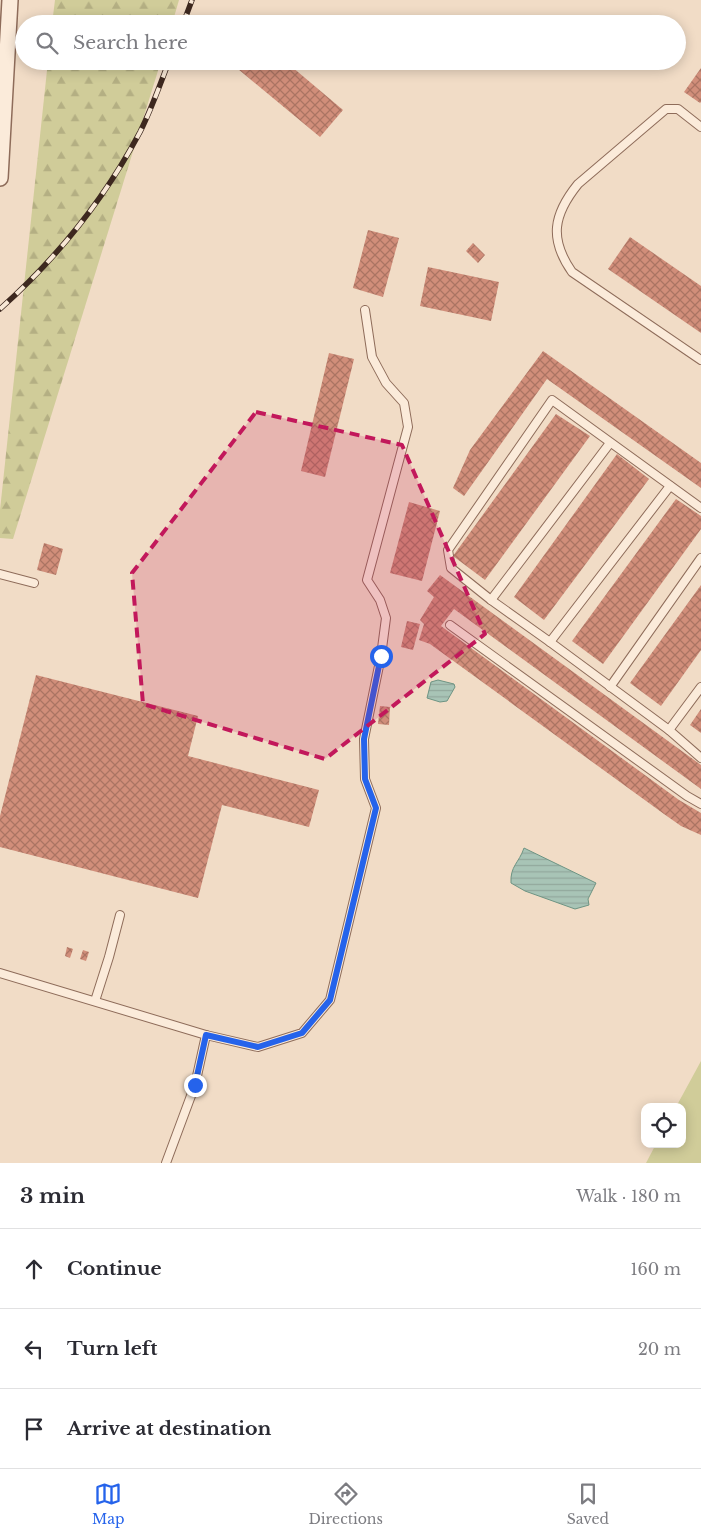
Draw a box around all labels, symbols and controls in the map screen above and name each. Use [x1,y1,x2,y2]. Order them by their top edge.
search box [15,15,686,70]
icon: search [33,29,61,57]
text: Search here [73,31,188,54]
route start [370,645,393,668]
route end [184,1074,207,1097]
map controls [641,1103,686,1148]
button: locate [641,1103,686,1148]
text: 3 min [20,1183,85,1209]
text: Walk · 180 m [576,1186,681,1206]
icon: ahead [20,1255,48,1283]
text: Continue [67,1257,162,1280]
text: 160 m [630,1259,681,1279]
icon: left [20,1335,48,1363]
text: Turn left [67,1337,158,1360]
text: 20 m [638,1339,681,1359]
icon: arrive [20,1415,48,1443]
text: Arrive at destination [67,1417,271,1440]
tab: Map [92,1480,125,1528]
tab: Directions [308,1480,383,1528]
tab: Saved [567,1480,609,1528]

